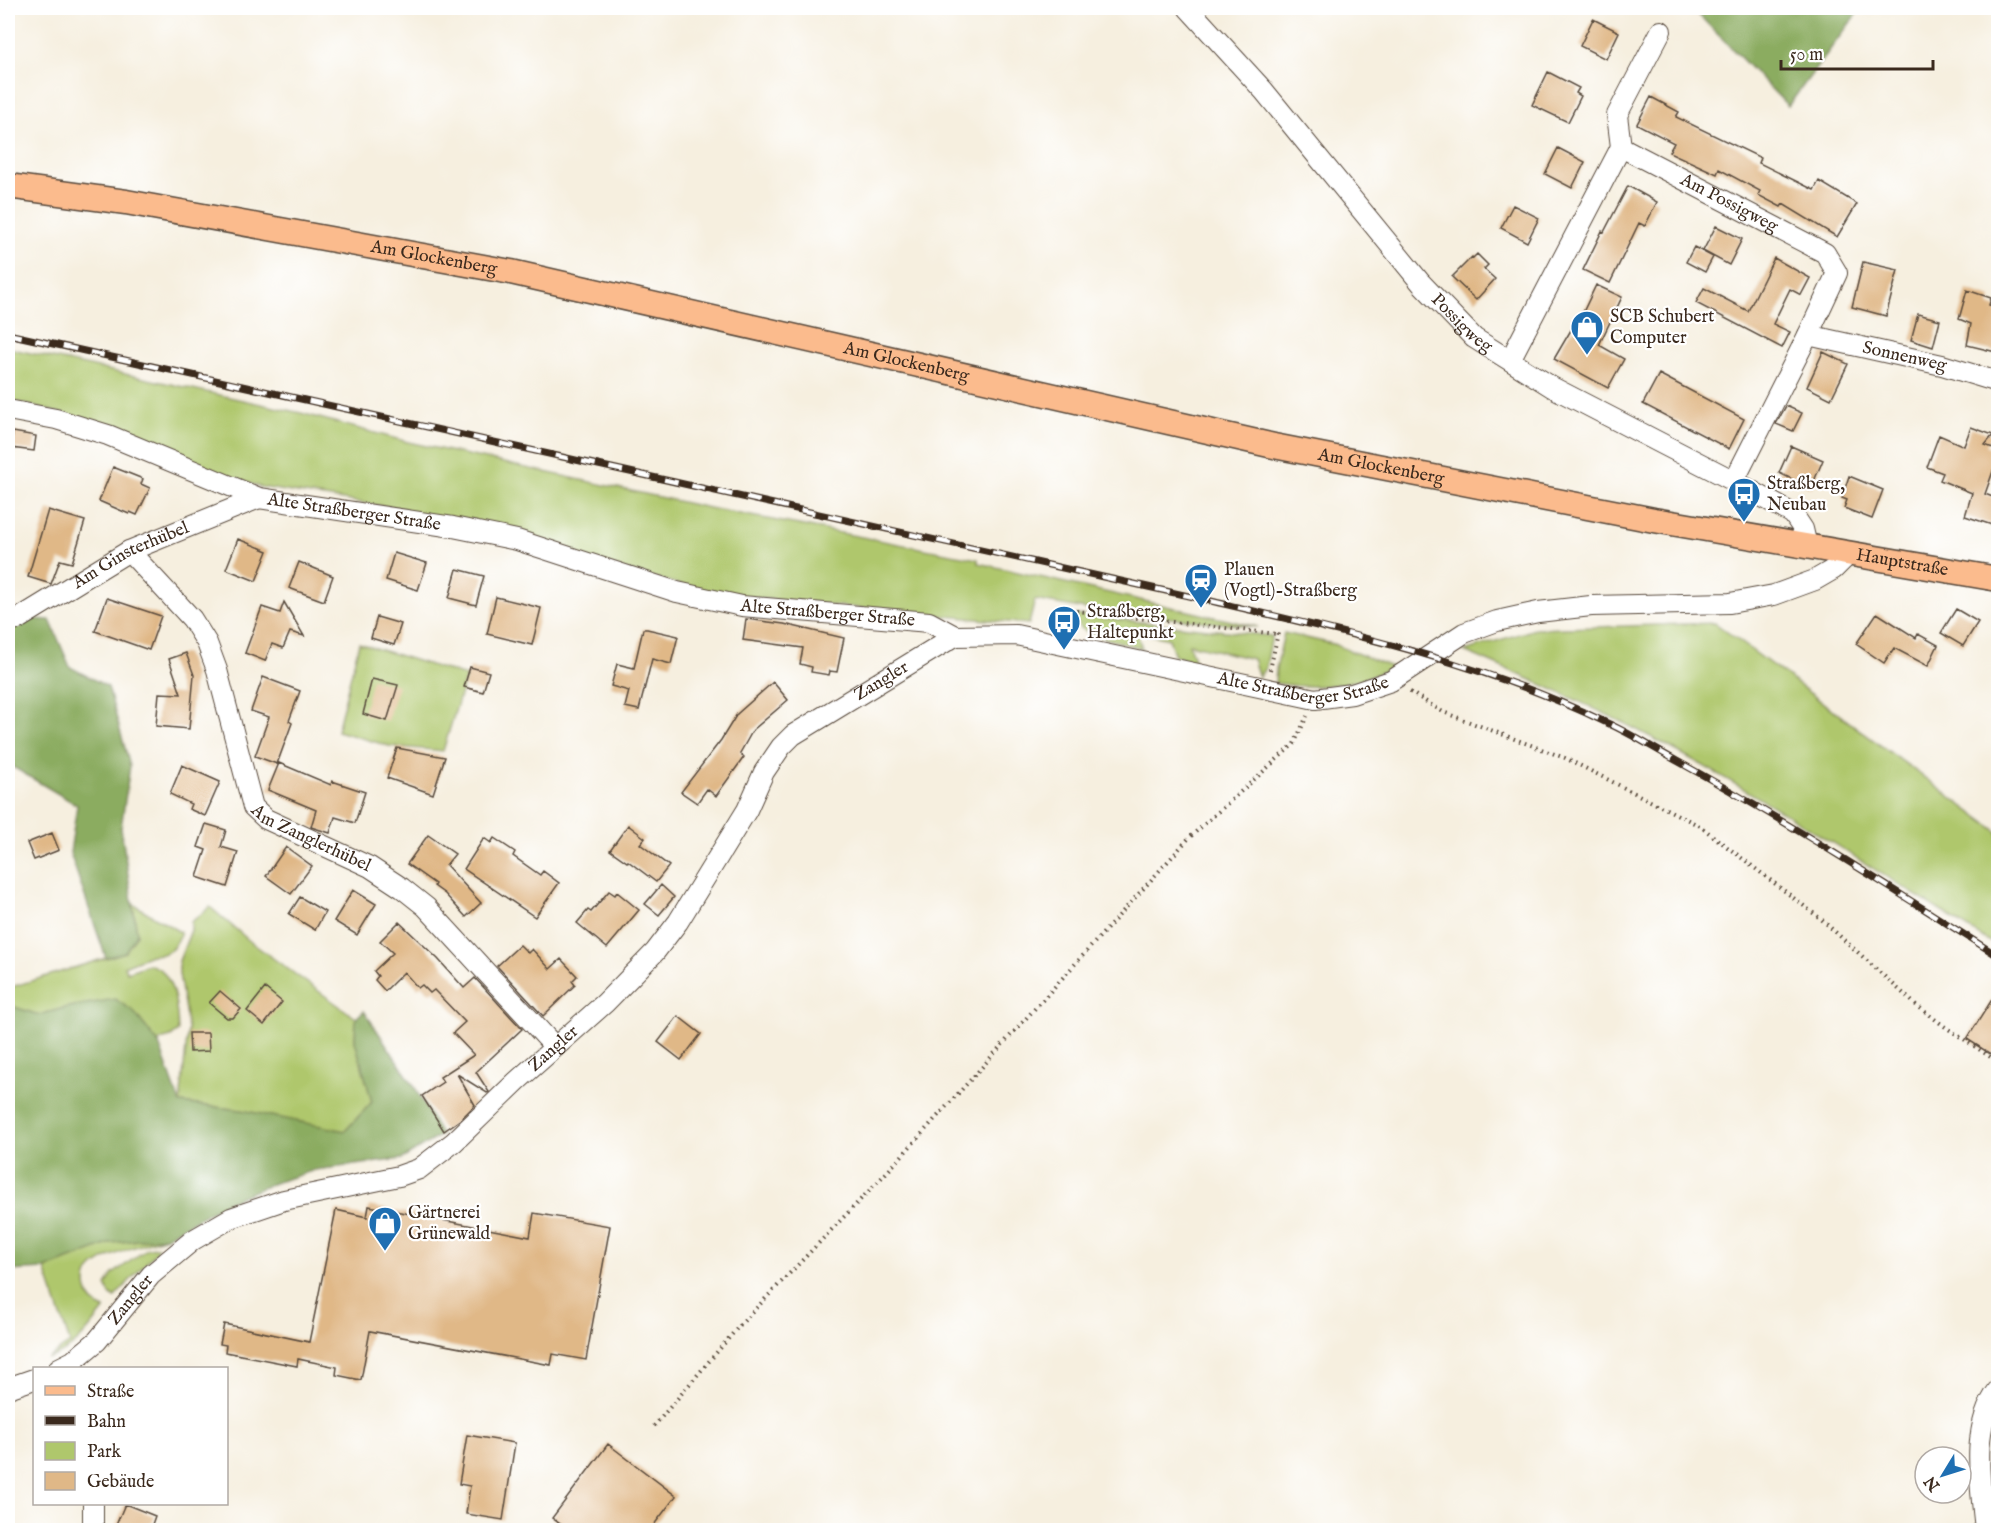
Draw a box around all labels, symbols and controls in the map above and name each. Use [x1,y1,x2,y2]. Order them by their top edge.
scale bar [1781,33,1932,71]
text: 50 m [1790,44,1823,67]
street label: Am Possigweg [1675,168,1782,238]
street label: Am Glockenberg [368,235,499,281]
street label: Possigweg [1426,289,1497,358]
place label: SCB Schubert Computer [1610,306,1714,350]
shop icon: SCB Schubert Computer [1569,309,1605,356]
street label: Am Glockenberg [840,336,972,388]
street label: Sonnenweg [1860,336,1949,377]
street label: Am Glockenberg [1315,443,1446,490]
place label: Straßberg, Neubau [1767,473,1845,517]
bus stop icon: Straßberg, Neubau [1726,476,1762,523]
street label: Alte Straßberger Straße [265,488,442,537]
street label: Am Ginsterhübel [67,516,192,595]
street label: Hauptstraße [1854,543,1950,582]
place label: Plauen (Vogtl)-Straßberg [1224,559,1357,603]
station icon: Plauen (Vogtl)-Straßberg [1183,562,1219,609]
street label: Alte Straßberger Straße [738,594,916,632]
place label: Straßberg, Haltepunkt [1087,601,1174,645]
bus stop icon: Straßberg, Haltepunkt [1046,604,1082,651]
street label: Zangler [850,655,913,706]
street label: Alte Straßberger Straße [1214,667,1392,710]
street label: Am Zanglerhübel [245,799,375,877]
street label: Zangler [524,1020,584,1077]
place label: Gärtnerei Grünewald [408,1202,491,1246]
shop icon: Gärtnerei Grünewald [367,1205,403,1252]
street label: Zangler [103,1269,159,1330]
legend [33,1367,228,1505]
text: Straße [87,1381,134,1404]
text: Bahn [87,1411,126,1434]
text: Park [87,1441,122,1464]
north arrow [1913,1445,1973,1505]
text: Gebäude [87,1471,154,1494]
text: N [1921,1471,1946,1495]

